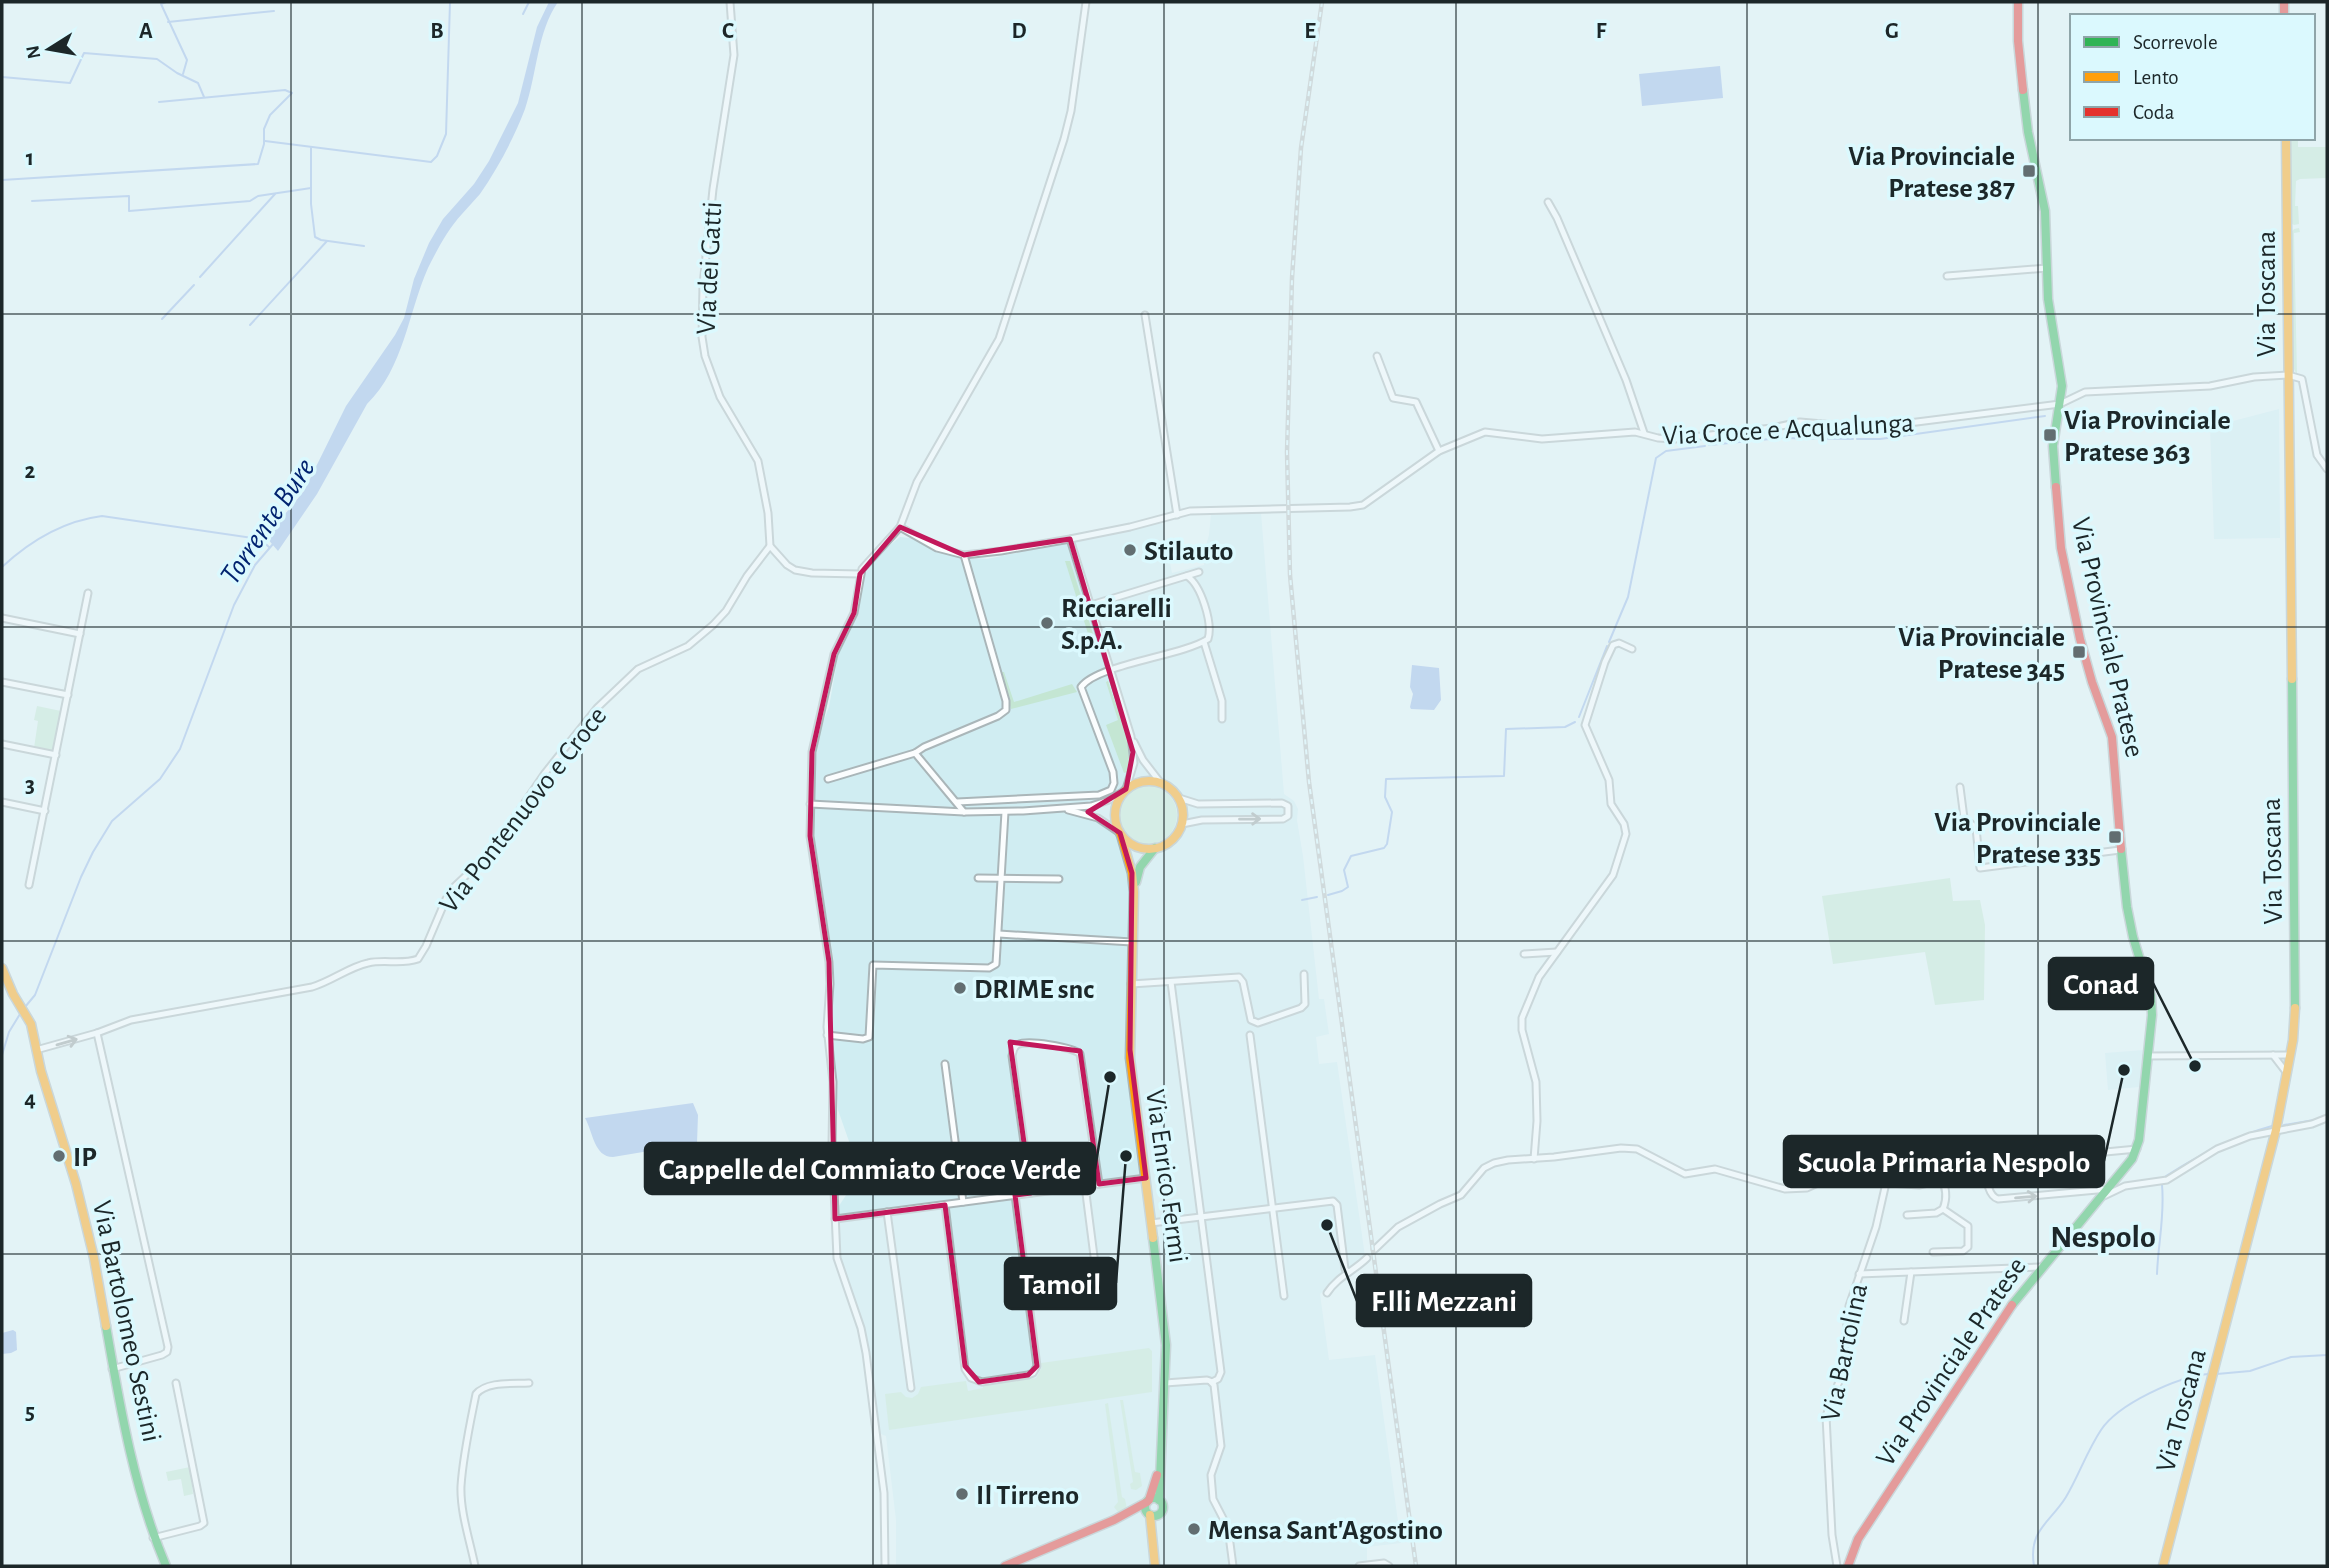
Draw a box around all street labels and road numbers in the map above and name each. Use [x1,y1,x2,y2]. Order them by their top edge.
street label: Via dei Gatti [693,201,727,335]
street label: Via Toscana [2253,231,2281,357]
street label: Via Croce e Acqualunga [1661,409,1915,451]
street label: Via Provinciale Pratese [2066,515,2148,760]
street label: Via Pontenuovo e Croce [435,702,612,918]
street label: Via Toscana [2258,797,2288,925]
street label: Via Enrico Fermi [1140,1088,1192,1265]
street label: Via Bartolomeo Sestini [87,1198,165,1445]
street label: Via Provinciale Pratese [1871,1253,2032,1472]
street label: Via Bartolina [1817,1281,1873,1424]
street label: Via Toscana [2152,1346,2212,1475]

